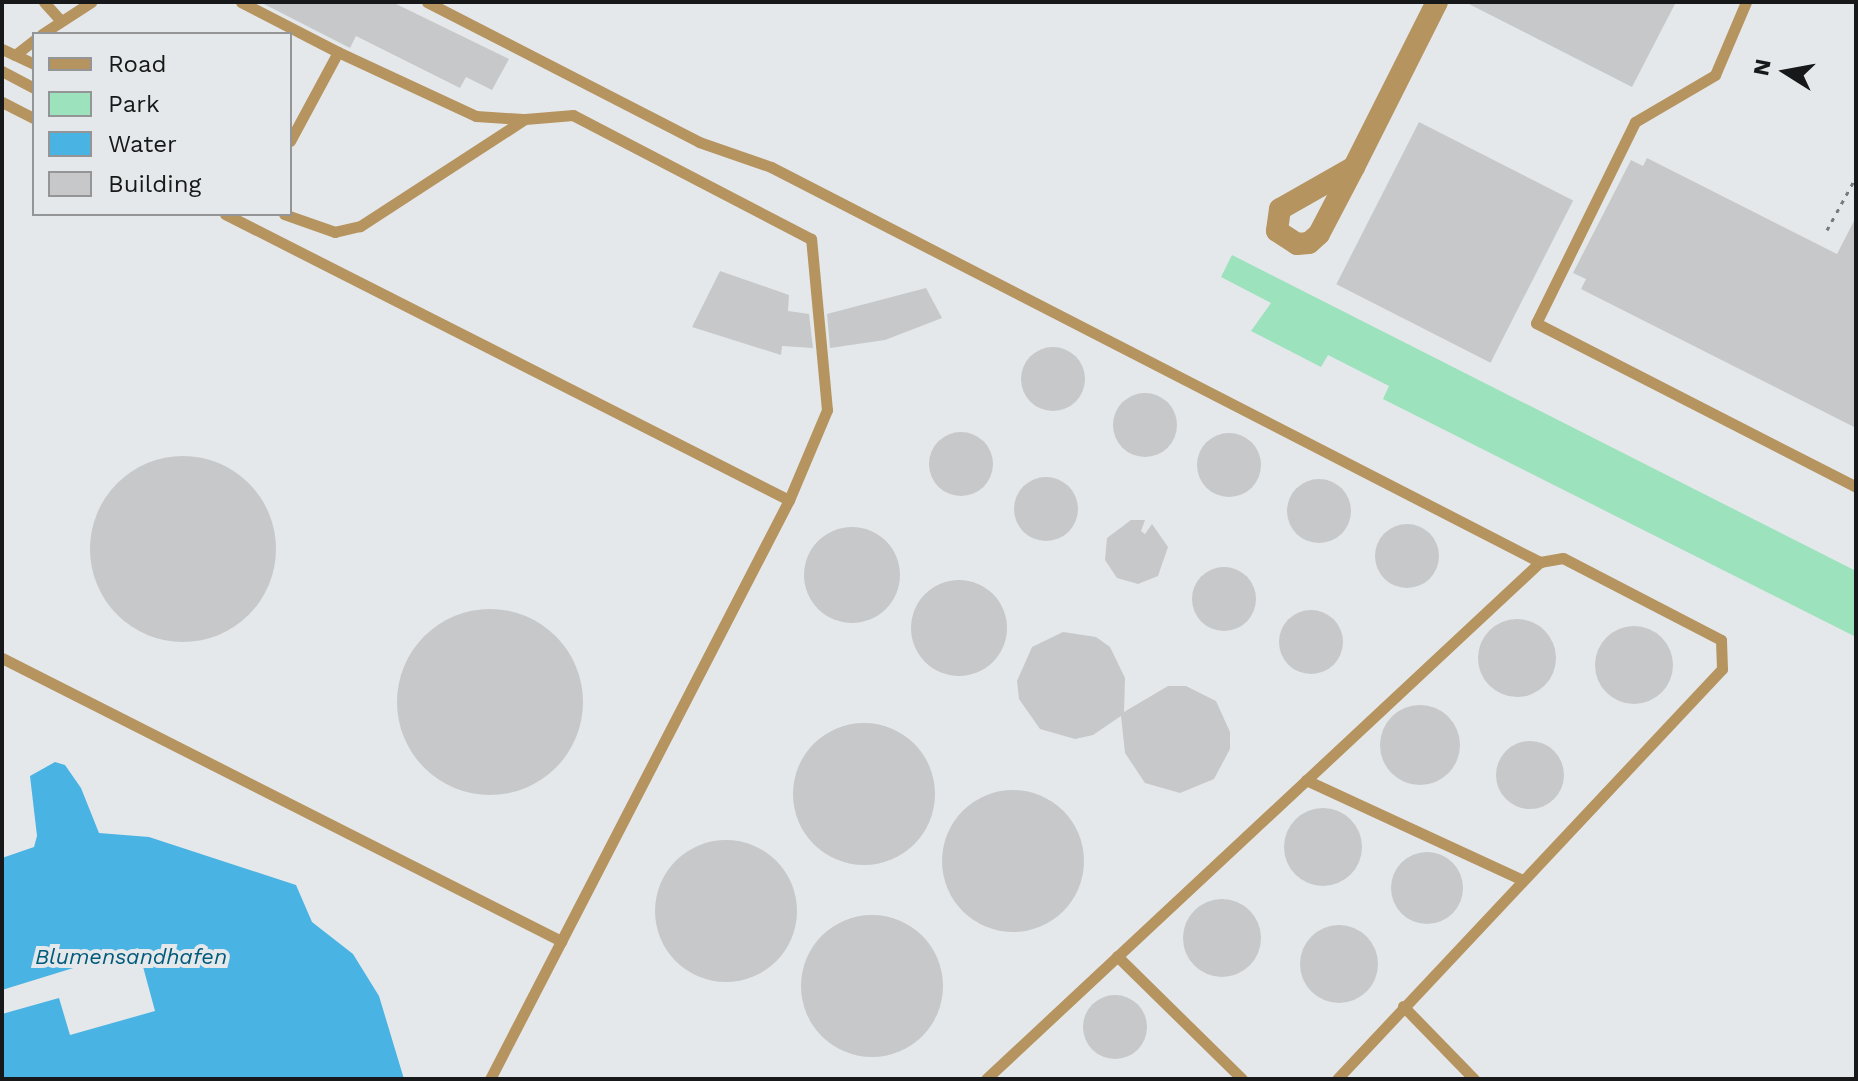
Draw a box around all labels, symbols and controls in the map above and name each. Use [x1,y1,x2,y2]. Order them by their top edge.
legend [32,32,292,216]
north arrow [1746,32,1826,112]
text: Road [108,50,167,78]
text: N [1748,57,1776,78]
text: Park [108,90,160,118]
text: Water [108,130,177,158]
text: Building [108,170,201,198]
water label: Blumensandhafen [35,944,227,970]

